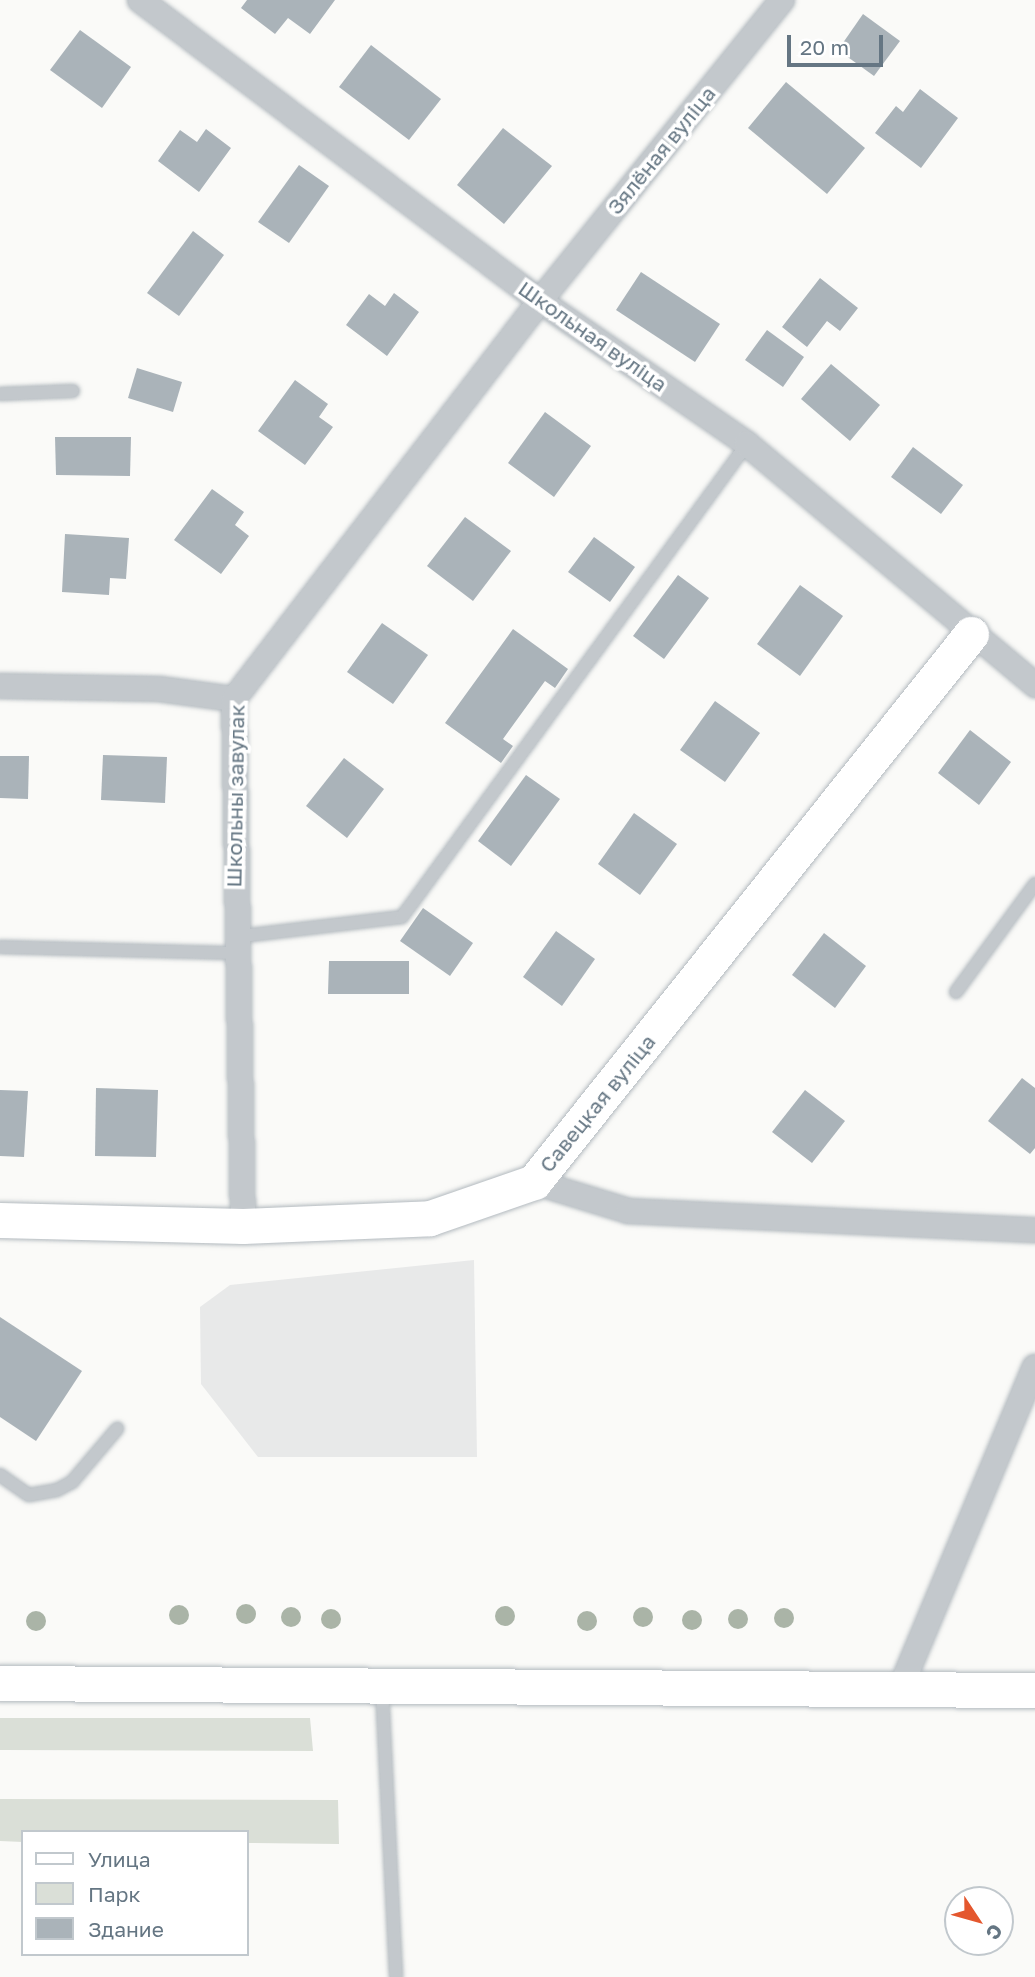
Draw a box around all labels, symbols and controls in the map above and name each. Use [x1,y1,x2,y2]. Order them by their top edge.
scale bar [790,21,886,65]
text: 20 m [800,34,849,60]
street label: Зялёная вуліца [602,81,720,219]
street label: Школьная вуліца [514,275,672,397]
street label: Школьны завулак [221,704,249,888]
street label: Савецкая вуліца [534,1029,660,1177]
legend [21,1830,248,1956]
text: Улица [88,1846,151,1872]
text: Парк [88,1881,141,1907]
north arrow [944,1886,1014,1956]
text: Здание [88,1916,164,1942]
text: С [982,1920,1008,1945]

